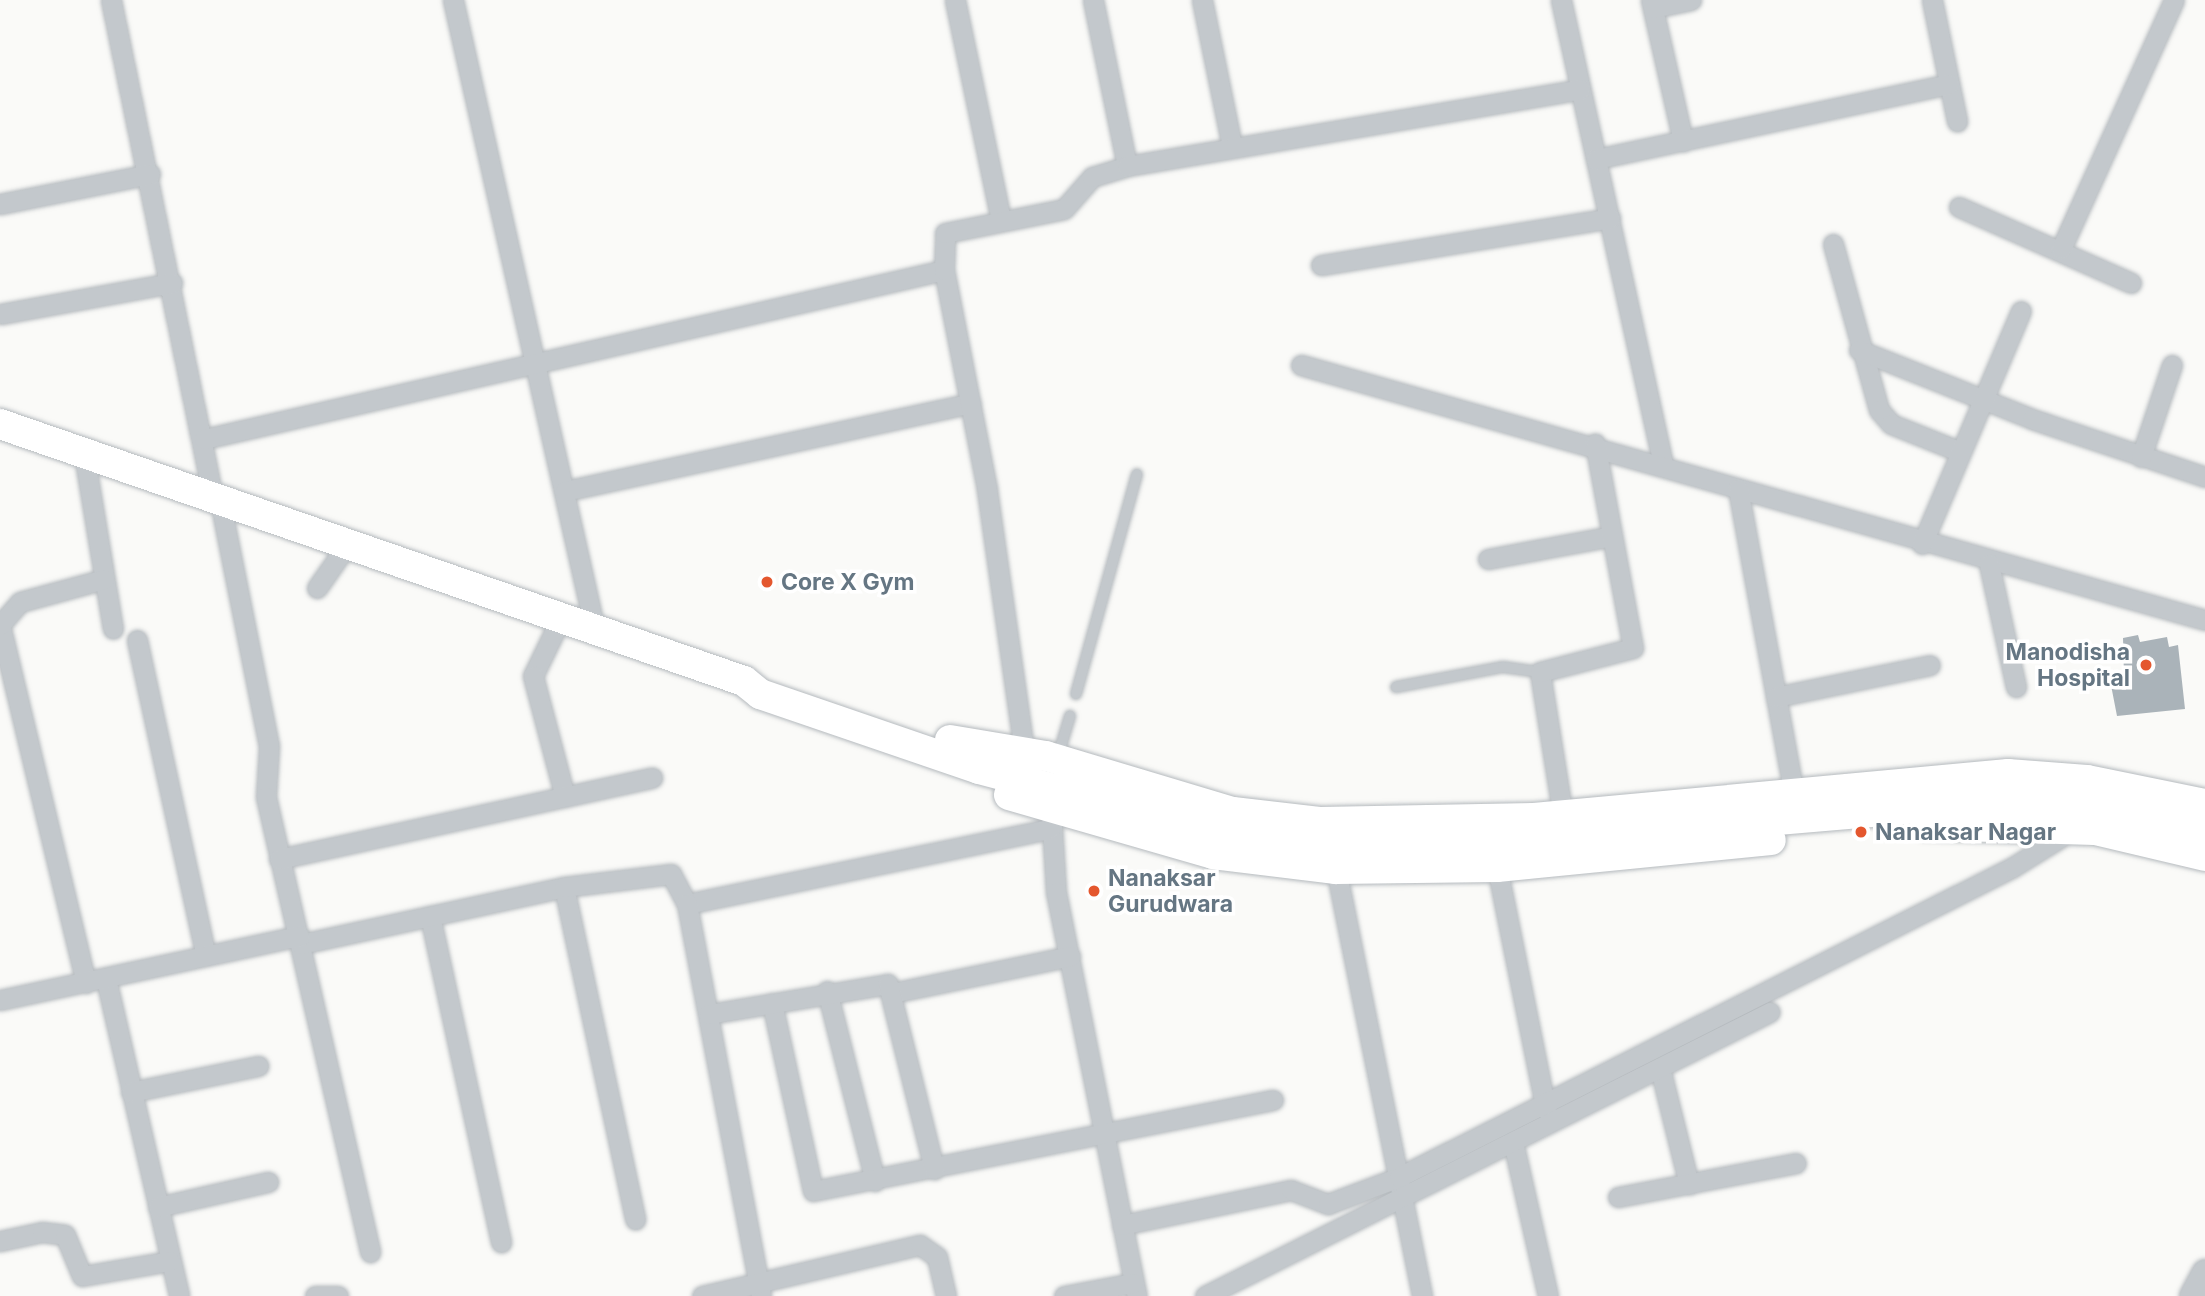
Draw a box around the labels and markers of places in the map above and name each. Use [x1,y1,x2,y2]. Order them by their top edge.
place label: Core X Gym [781,568,915,596]
marker: Core X Gym [759,574,775,590]
place label: Manodisha Hospital [2006,638,2130,692]
marker: Manodisha Hospital [2136,655,2156,675]
place label: Nanaksar Nagar [1875,818,2056,846]
marker: Nanaksar Nagar [1853,824,1869,840]
place label: Nanaksar Gurudwara [1108,864,1233,918]
marker: Nanaksar Gurudwara [1086,883,1102,899]

